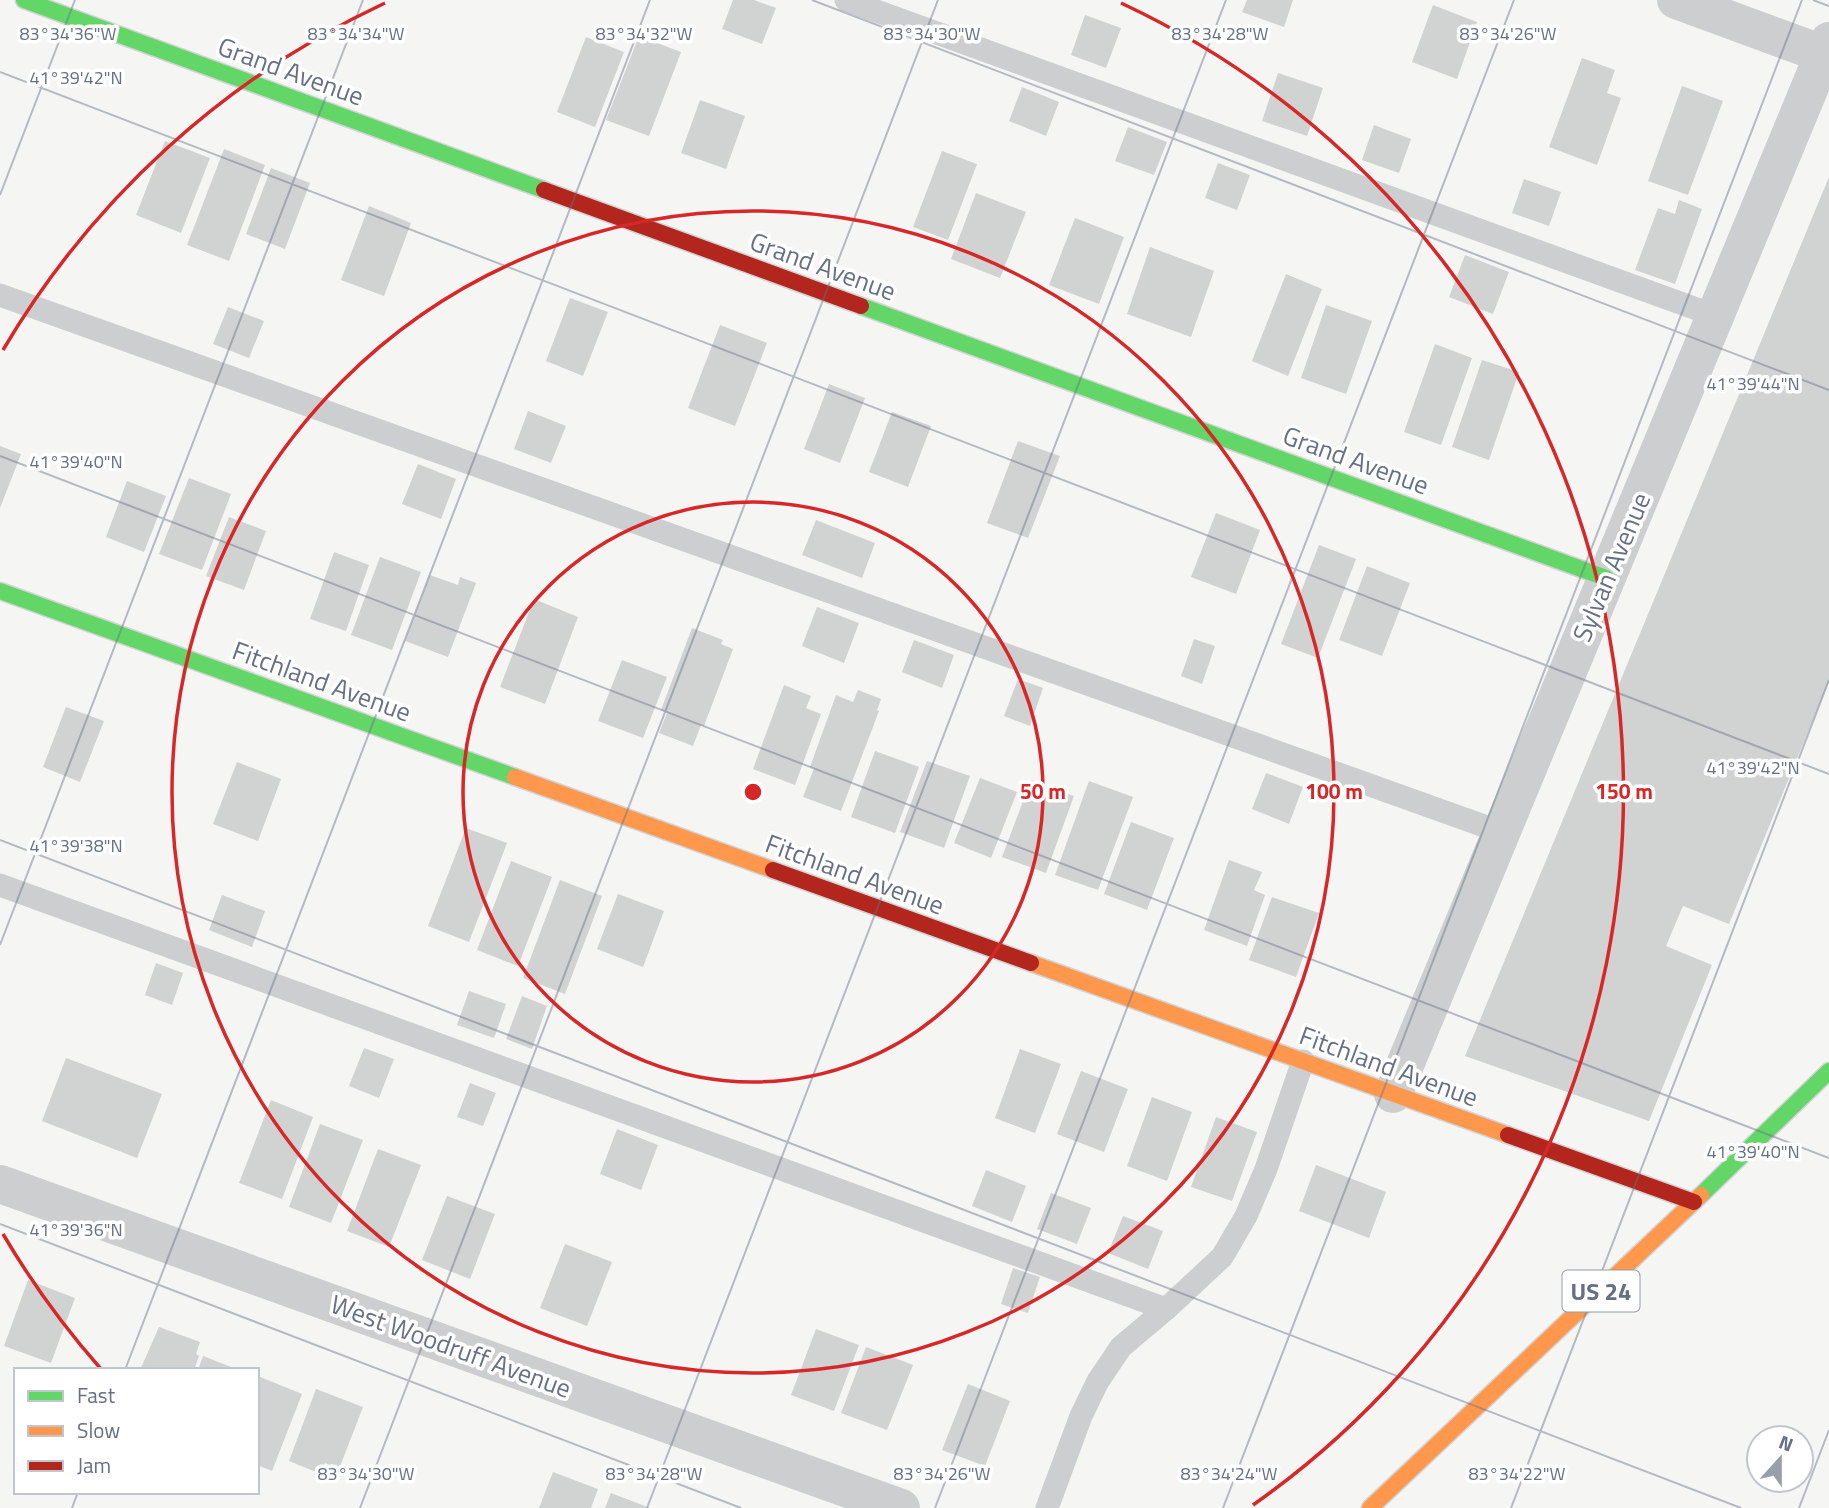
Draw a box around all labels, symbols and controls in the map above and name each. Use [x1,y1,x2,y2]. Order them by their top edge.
text: 83°34'36"W [20,20,117,47]
text: 83°34'34"W [308,20,405,47]
text: 83°34'32"W [596,20,693,47]
text: 83°34'30"W [884,20,981,47]
text: 83°34'28"W [1172,20,1269,47]
text: 83°34'26"W [1460,20,1557,47]
street label: Grand Avenue [213,27,369,115]
text: 41°39'42"N [29,64,123,91]
street label: Grand Avenue [745,222,901,310]
text: 41°39'44"N [1706,370,1800,397]
street label: Grand Avenue [1278,416,1434,504]
text: 41°39'40"N [29,448,123,475]
street label: Sylvan Avenue [1562,486,1660,648]
street label: Fitchland Avenue [227,631,417,731]
text: 41°39'42"N [1706,754,1800,781]
text: 50 m [1020,775,1066,807]
text: 100 m [1305,775,1363,807]
text: 150 m [1595,775,1653,807]
centre of rings [741,780,765,804]
street label: Fitchland Avenue [760,824,950,924]
text: 41°39'38"N [29,832,123,859]
street label: Fitchland Avenue [1294,1016,1484,1116]
text: 41°39'40"N [1706,1138,1800,1165]
text: 41°39'36"N [29,1216,123,1243]
road number: US 24 [1562,1270,1640,1311]
street label: West Woodruff Avenue [325,1284,577,1408]
legend [14,1368,259,1494]
text: Fast [77,1379,116,1411]
text: Slow [77,1414,120,1446]
north arrow [1745,1424,1815,1494]
text: N [1775,1427,1798,1459]
text: Jam [77,1449,111,1481]
text: 83°34'30"W [318,1460,415,1487]
text: 83°34'28"W [606,1460,703,1487]
text: 83°34'26"W [894,1460,991,1487]
text: 83°34'24"W [1181,1460,1278,1487]
text: 83°34'22"W [1469,1460,1566,1487]

